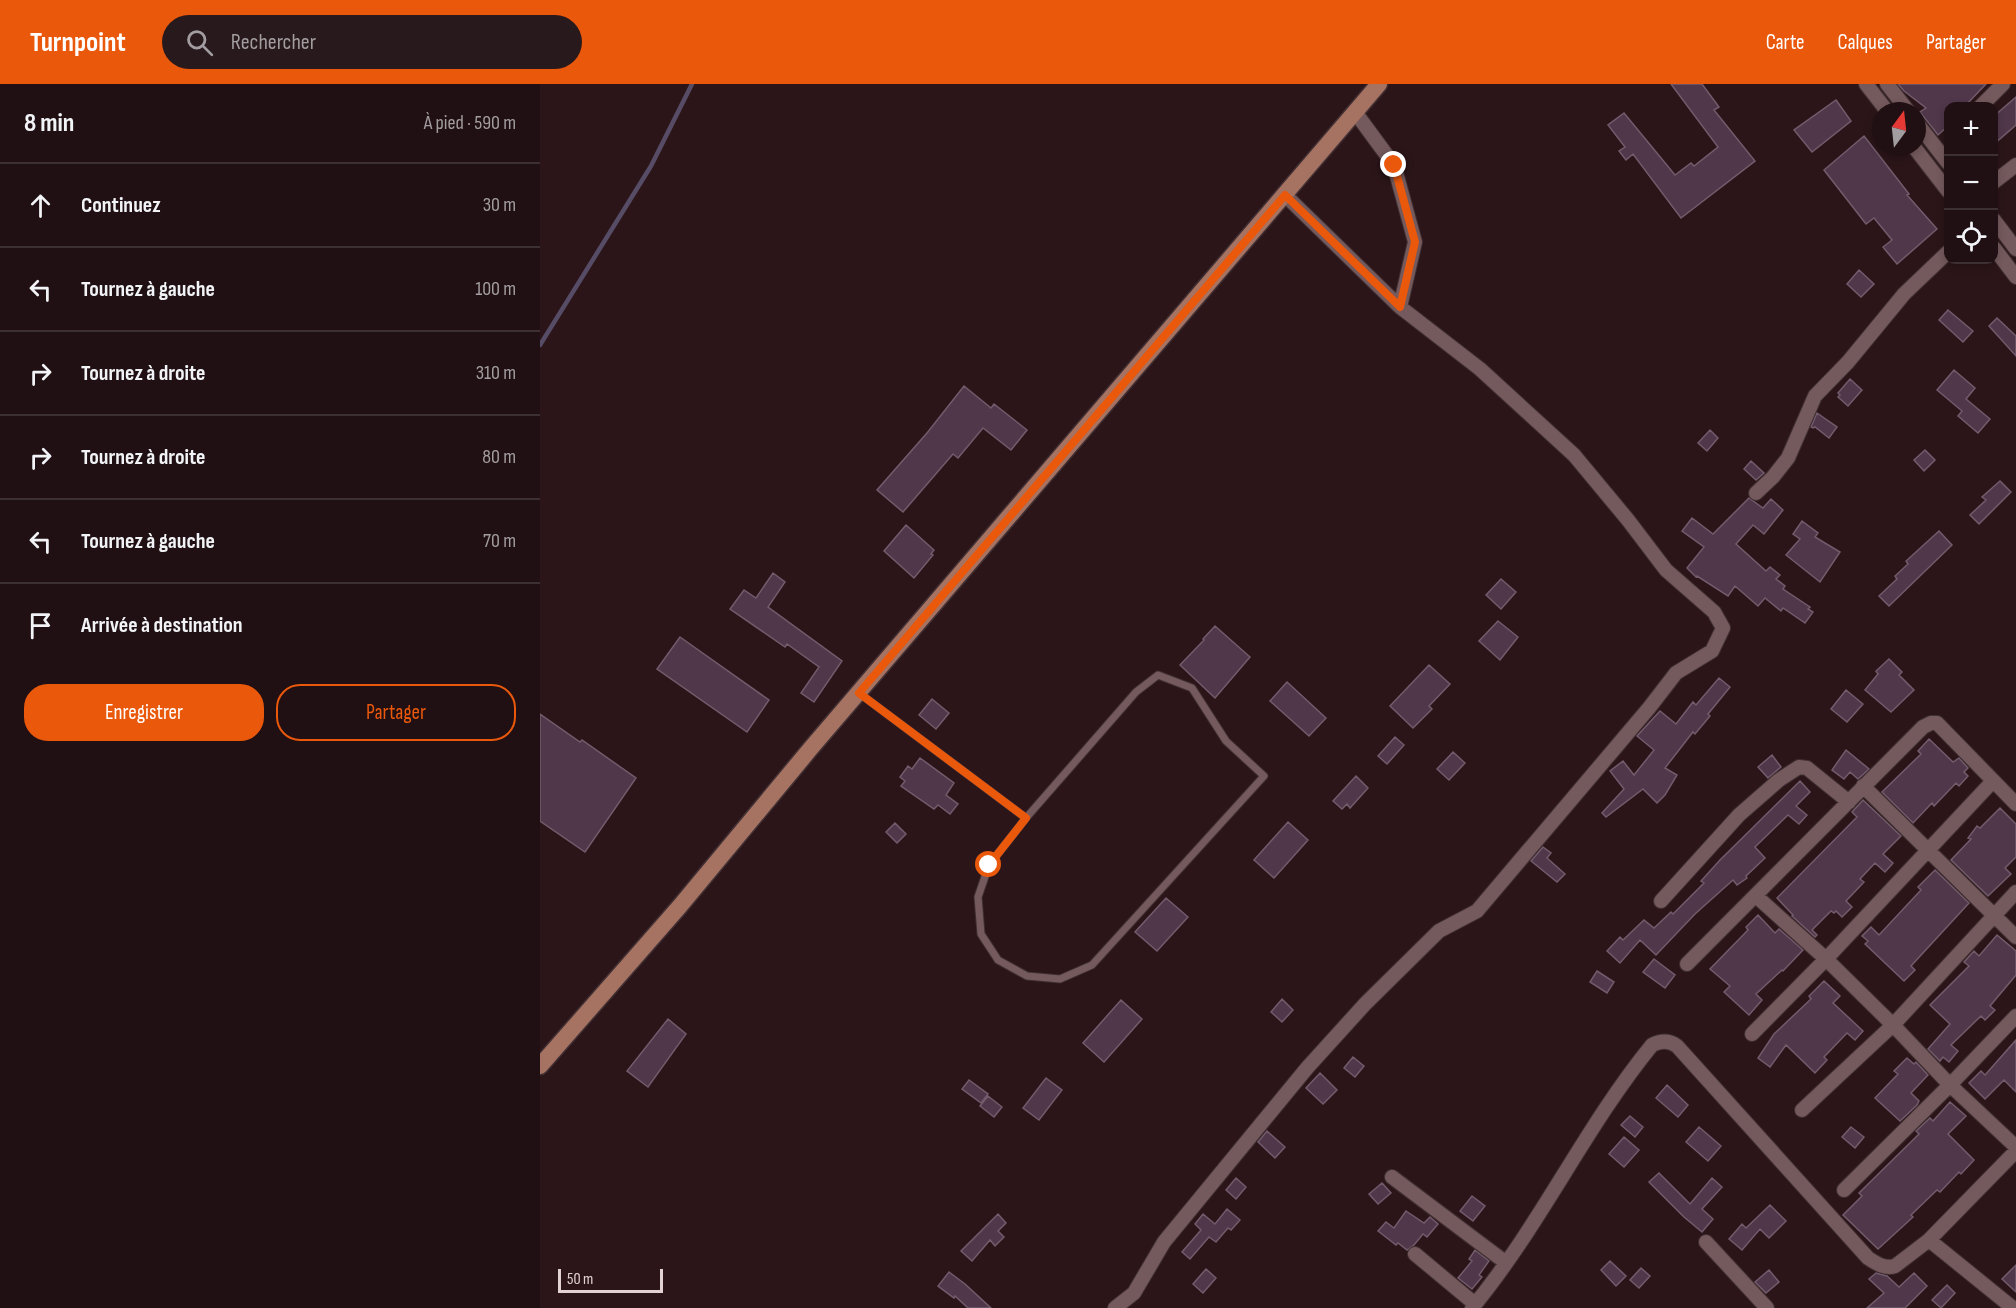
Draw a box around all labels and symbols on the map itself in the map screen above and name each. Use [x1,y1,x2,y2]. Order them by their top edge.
north arrow [1872,102,1926,156]
route end [1380,151,1406,177]
route start [975,851,1001,877]
scale bar [558,1266,663,1294]

